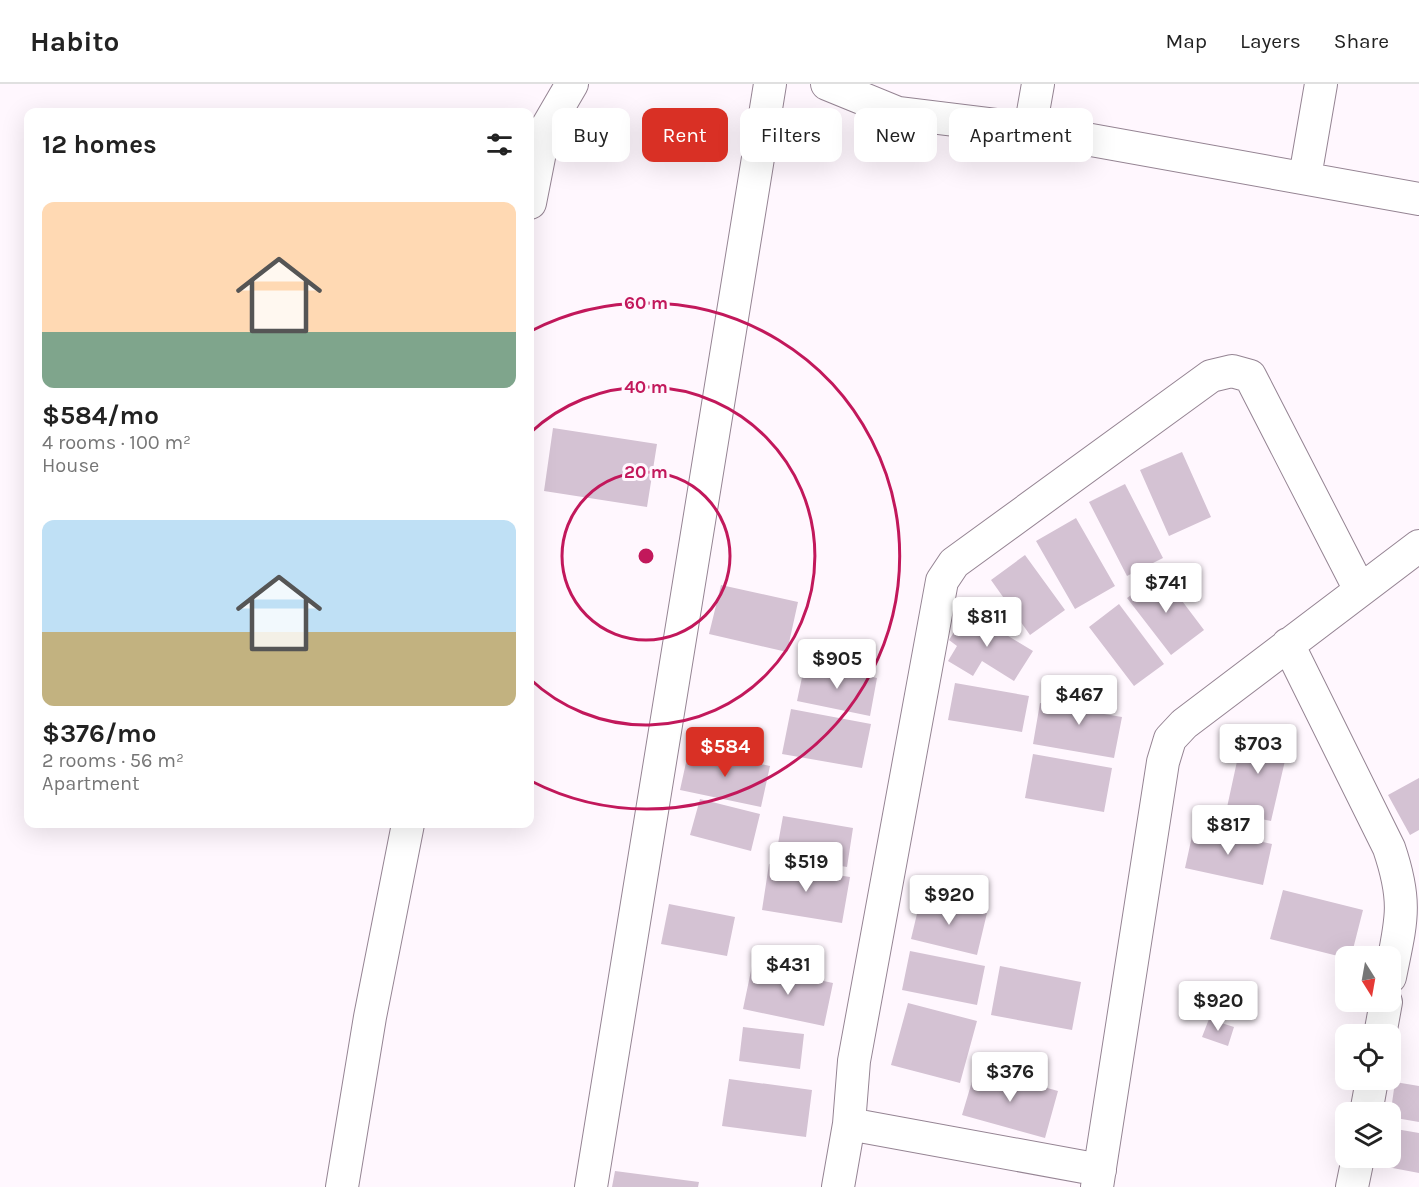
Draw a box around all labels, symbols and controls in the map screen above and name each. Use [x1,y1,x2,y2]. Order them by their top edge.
text: Habito [30,25,119,58]
text: Map [1165,29,1207,53]
text: Layers [1240,29,1301,53]
text: Share [1334,29,1389,53]
chip: Buy [552,108,630,162]
chip: Rent [642,108,728,162]
chip: Filters [740,108,842,162]
chip: New [854,108,937,162]
chip: Apartment [949,108,1093,162]
icon: filters [483,128,516,161]
text: 12 homes [42,129,157,160]
icon: home [225,241,333,349]
text: 60 m [624,292,668,314]
text: 40 m [624,376,668,398]
text: $584/mo [42,400,159,431]
text: 4 rooms · 100 m² [42,431,191,454]
text: House [42,454,99,477]
text: 20 m [624,461,668,483]
centre of rings [636,546,656,566]
icon: home [225,559,333,667]
pin: $741 [1130,563,1202,614]
text: $741 [1145,571,1187,594]
pin: $811 [951,597,1023,648]
text: $811 [967,605,1007,628]
pin: $905 [801,639,873,690]
text: $905 [812,647,862,670]
pin: $467 [1043,675,1115,726]
text: $467 [1055,683,1103,706]
text: $376/mo [42,718,156,749]
pin: $703 [1222,724,1294,775]
pin: $584 [689,727,761,778]
text: $703 [1234,732,1282,755]
text: $584 [700,735,750,758]
text: 2 rooms · 56 m² [42,749,184,772]
text: Apartment [42,772,140,795]
pin: $817 [1192,805,1264,856]
text: $817 [1206,813,1250,836]
pin: $519 [770,842,842,893]
text: $519 [784,850,828,873]
pin: $920 [913,875,985,926]
text: $920 [924,883,974,906]
pin: $431 [752,945,824,996]
north arrow [1335,946,1401,1012]
map controls [1335,946,1401,1168]
text: $431 [765,953,811,976]
pin: $920 [1182,981,1254,1032]
text: $920 [1193,989,1243,1012]
button: locate [1335,1024,1401,1090]
pin: $376 [974,1052,1046,1103]
text: $376 [986,1060,1034,1083]
button: layers [1335,1102,1401,1168]

